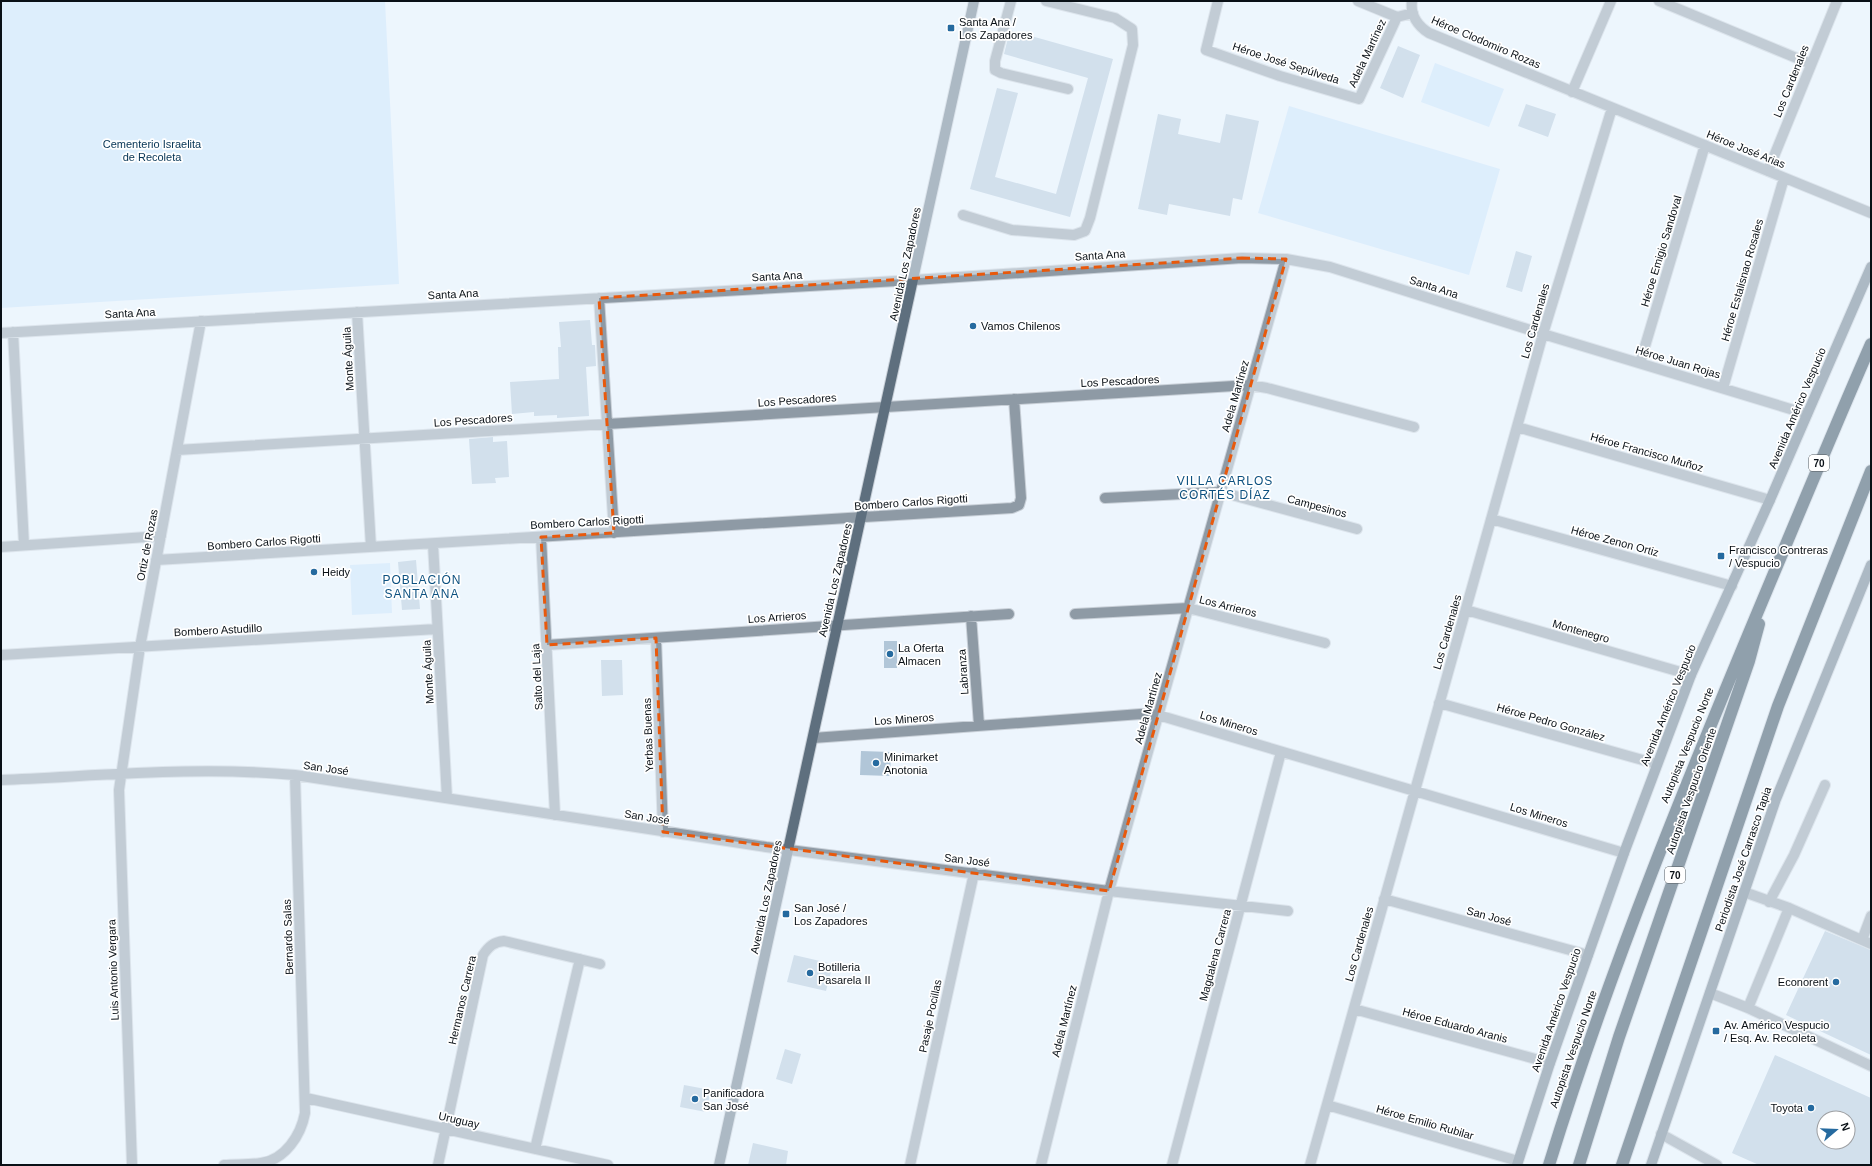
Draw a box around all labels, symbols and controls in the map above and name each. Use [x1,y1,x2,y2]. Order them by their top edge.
street label: Héroe Clodomiro Rozas [1430,14,1543,71]
place label: Santa Ana / Los Zapadores [959,16,1033,41]
street label: Adela Martínez [1346,17,1388,89]
marker: Santa Ana / Los Zapadores [946,23,956,33]
street label: Héroe José Sepúlveda [1231,40,1342,86]
street label: Los Cardenales [1771,43,1811,119]
street label: Héroe José Arias [1705,128,1788,170]
park label: Cementerio Israelita de Recoleta [103,138,202,163]
street label: Héroe Emigio Sandoval [1638,194,1684,308]
street label: Avenida Los Zapadores [887,206,923,322]
street label: Héroe Estalisnao Rosales [1719,217,1765,342]
street label: Santa Ana [1074,247,1127,263]
street label: Santa Ana [751,269,804,283]
street label: Santa Ana [1408,273,1461,301]
street label: Los Cardenales [1519,282,1552,360]
street label: Santa Ana [427,287,480,301]
street label: Santa Ana [104,306,157,320]
place label: Vamos Chilenos [981,320,1061,332]
marker: Vamos Chilenos [968,321,978,331]
street label: Monte Águila [340,326,356,391]
street label: Héroe Juan Rojas [1634,343,1722,381]
street label: Avenida Américo Vespucio [1766,346,1828,470]
street label: Adela Martínez [1219,359,1251,433]
street label: Los Pescadores [1080,373,1160,389]
street label: Los Pescadores [757,391,837,409]
street label: Los Pescadores [433,411,513,429]
street label: Héroe Francisco Muñoz [1589,430,1705,474]
road number: 70 [1809,455,1829,471]
district label: VILLA CARLOS CORTÉS DÍAZ [1177,474,1273,502]
street label: Bombero Carlos Rigotti [854,492,968,512]
street label: Campesinos [1286,492,1349,520]
street label: Ortiz de Rozas [134,508,160,582]
street label: Bombero Carlos Rigotti [530,513,644,531]
street label: Avenida Los Zapadores [816,522,854,638]
street label: Héroe Zenon Ortiz [1570,523,1660,559]
street label: Bombero Carlos Rigotti [207,532,321,552]
place label: Francisco Contreras / Vespucio [1729,544,1829,569]
marker: Francisco Contreras / Vespucio [1716,551,1726,561]
place label: Heidy [322,566,351,578]
marker: Heidy [309,567,319,577]
district label: POBLACIÓN SANTA ANA [382,572,462,601]
street label: Los Arrieros [1198,593,1258,619]
street label: Los Cardenales [1431,593,1464,671]
street label: Los Arrieros [747,609,807,625]
street label: Montenegro [1551,617,1611,645]
street label: Bombero Astudillo [173,622,263,638]
street label: Monte Águila [420,639,436,704]
place label: La Oferta Almacen [898,642,945,667]
street label: Avenida Américo Vespucio [1638,642,1698,768]
street label: Salto del Laja [529,643,545,711]
street label: Labranza [955,648,971,695]
marker: La Oferta Almacen [885,649,895,659]
street label: Adela Martínez [1132,671,1164,745]
street label: Autopista Vespucio Norte [1658,685,1716,805]
street label: Yerbas Buenas [641,697,655,772]
street label: Héroe Pedro González [1496,701,1606,743]
street label: Los Mineros [1199,709,1260,738]
street label: Los Mineros [874,711,935,727]
street label: Autopista Vespucio Oriente [1664,726,1718,856]
place label: Minimarket Anotonia [884,751,938,776]
marker: Minimarket Anotonia [871,758,881,768]
street label: San José [302,759,350,777]
street label: Periodista José Carrasco Tapia [1713,784,1774,933]
street label: Los Mineros [1509,801,1570,830]
street label: San José [623,807,671,827]
street label: Avenida Los Zapadores [748,839,784,955]
street label: San José [944,851,990,869]
road number: 70 [1665,867,1685,883]
street label: Bernardo Salas [281,898,295,975]
place label: San José / Los Zapadores [794,902,868,927]
street label: San José [1465,904,1513,928]
street label: Los Cardenales [1343,905,1376,983]
street label: Magdalena Carrera [1197,907,1233,1002]
marker: San José / Los Zapadores [781,909,791,919]
street label: Luis Antonio Vergara [105,918,121,1021]
street label: Avenida Américo Vespucio [1529,947,1583,1073]
street label: Hermanos Carrera [446,953,478,1046]
place label: Botilleria Pasarela II [818,961,871,986]
marker: Botilleria Pasarela II [805,968,815,978]
place label: Econorent [1778,976,1828,988]
marker: Econorent [1831,977,1841,987]
street label: Pasaje Pocillas [916,978,944,1054]
street label: Adela Martínez [1049,984,1079,1058]
street label: Autopista Vespucio Norte [1547,989,1599,1109]
street label: Héroe Eduardo Aranis [1401,1005,1509,1045]
place label: Av. Américo Vespucio / Esq. Av. Recoleta [1724,1019,1829,1044]
marker: Av. Américo Vespucio / Esq. Av. Recoleta [1711,1026,1721,1036]
place label: Panificadora San José [703,1087,765,1112]
marker: Panificadora San José [690,1094,700,1104]
street label: Héroe Emilio Rubilar [1375,1102,1475,1142]
place label: Toyota [1771,1102,1804,1114]
marker: Toyota [1806,1103,1816,1113]
street label: Uruguay [437,1109,481,1131]
north arrow [1816,1110,1856,1150]
text: N [1838,1121,1852,1133]

